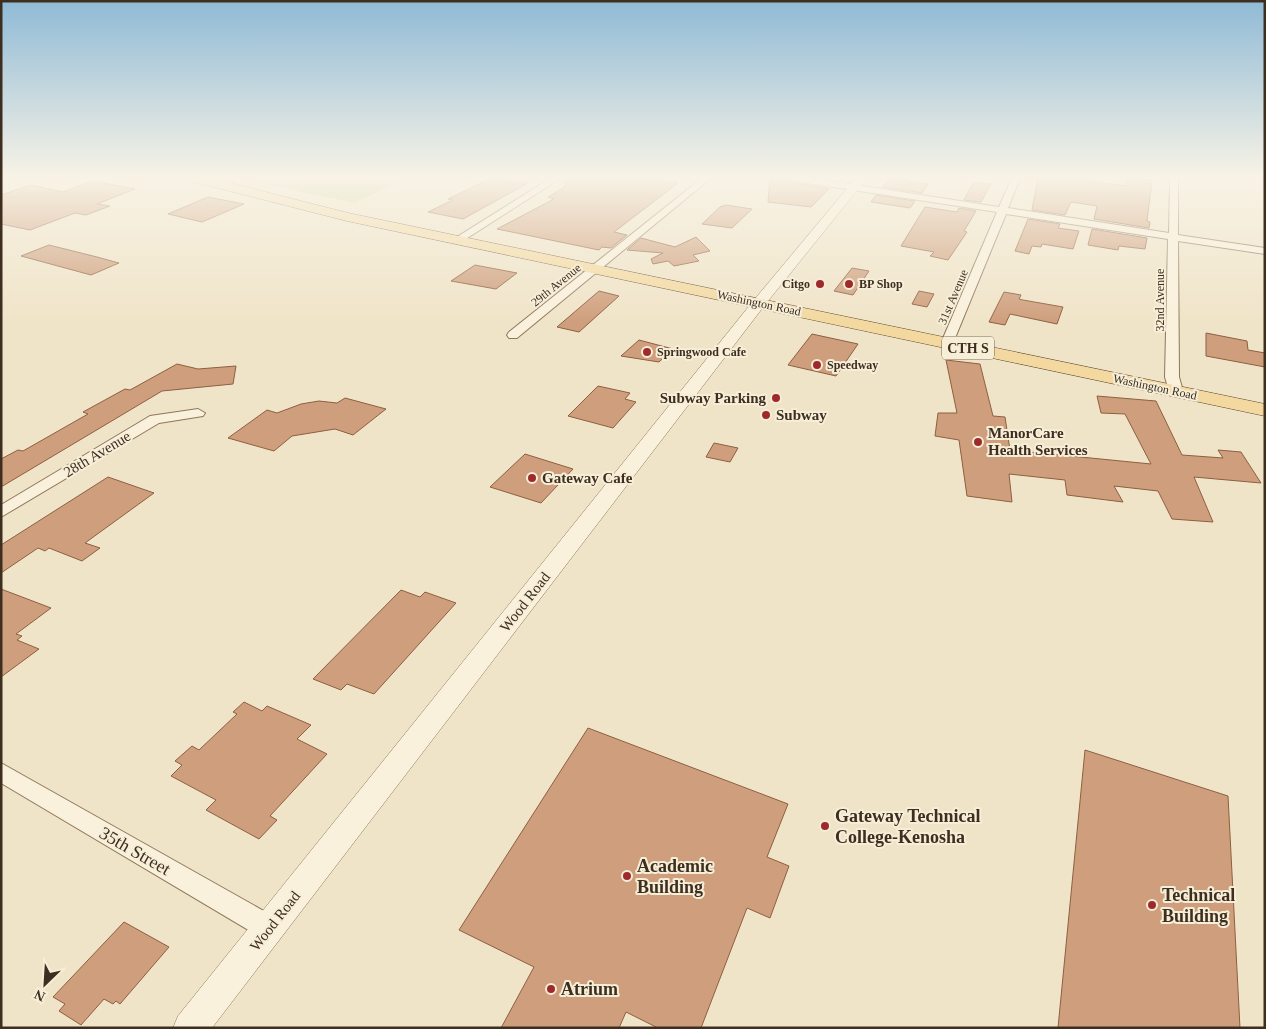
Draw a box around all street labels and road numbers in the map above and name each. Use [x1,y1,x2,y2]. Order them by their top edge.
street label: 29th Avenue [528,261,584,309]
street label: 31st Avenue [935,267,971,327]
street label: 32nd Avenue [1153,269,1167,331]
street label: Washington Road [716,287,802,319]
road number: CTH S [942,336,994,359]
street label: Washington Road [1112,371,1198,403]
street label: 28th Avenue [61,428,134,480]
street label: Wood Road [497,569,553,635]
street label: 35th Street [96,823,174,879]
street label: Wood Road [247,888,303,954]

